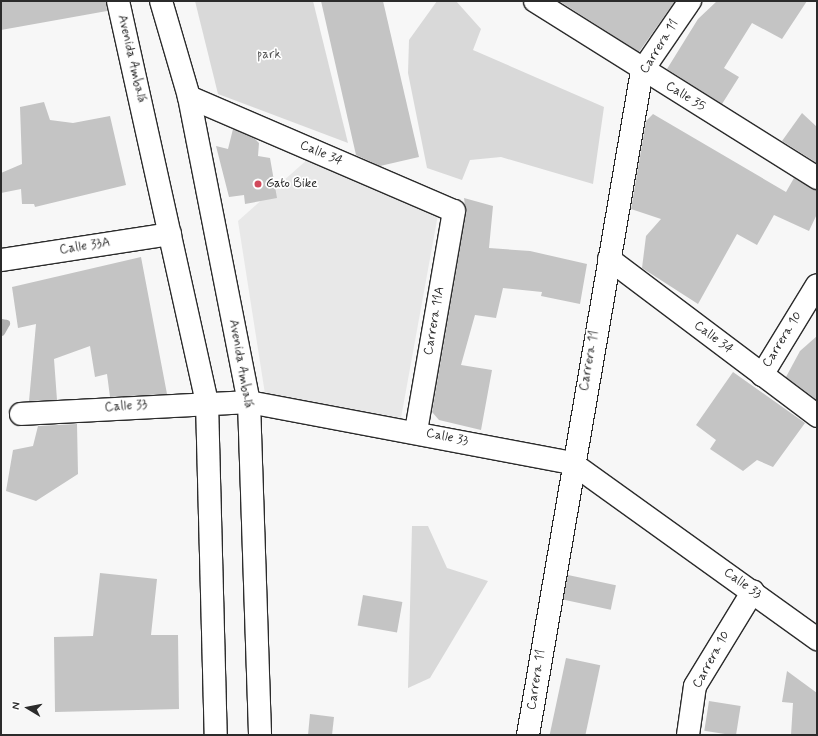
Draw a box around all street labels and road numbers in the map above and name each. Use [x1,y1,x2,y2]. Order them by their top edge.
street label: Avenida Ambalá [113,14,149,104]
street label: Carrera 11 [637,17,683,77]
street label: Calle 35 [662,79,708,115]
street label: Calle 34 [297,138,345,170]
street label: Calle 33A [58,235,112,259]
street label: Carrera 11A [421,285,449,357]
street label: Carrera 10 [760,309,806,371]
street label: Calle 34 [690,318,736,358]
street label: Avenida Ambalá [225,319,255,409]
street label: Carrera 11 [577,330,603,392]
street label: Calle 33 [104,398,148,416]
street label: Calle 33 [424,426,470,450]
street label: Calle 33 [720,565,764,603]
street label: Carrera 10 [690,629,734,691]
street label: Carrera 11 [525,649,549,711]

